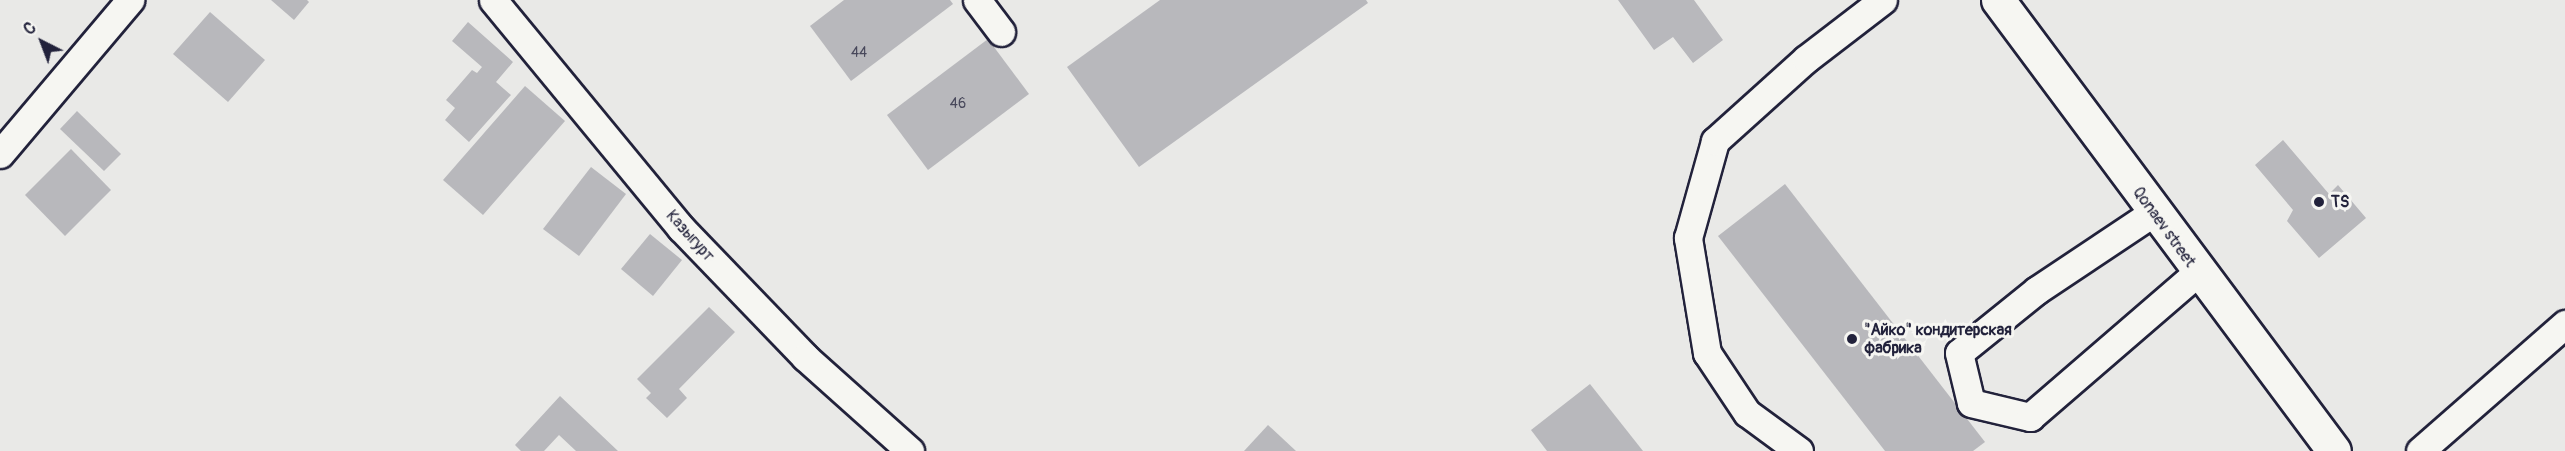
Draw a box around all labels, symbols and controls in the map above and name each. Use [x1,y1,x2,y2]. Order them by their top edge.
north arrow [12,12,72,72]
text: С [20,18,40,39]
house number: 44 [851,45,867,61]
house number: 46 [950,96,966,112]
street label: Qonaev street [2128,183,2200,271]
place label: TS [2331,192,2349,212]
marker: TS [2312,195,2326,209]
street label: Казыгурт [662,206,718,266]
place label: "Айко" кондитерская фабрика [1864,320,2012,358]
marker: "Айко" кондитерская фабрика [1845,332,1859,346]

